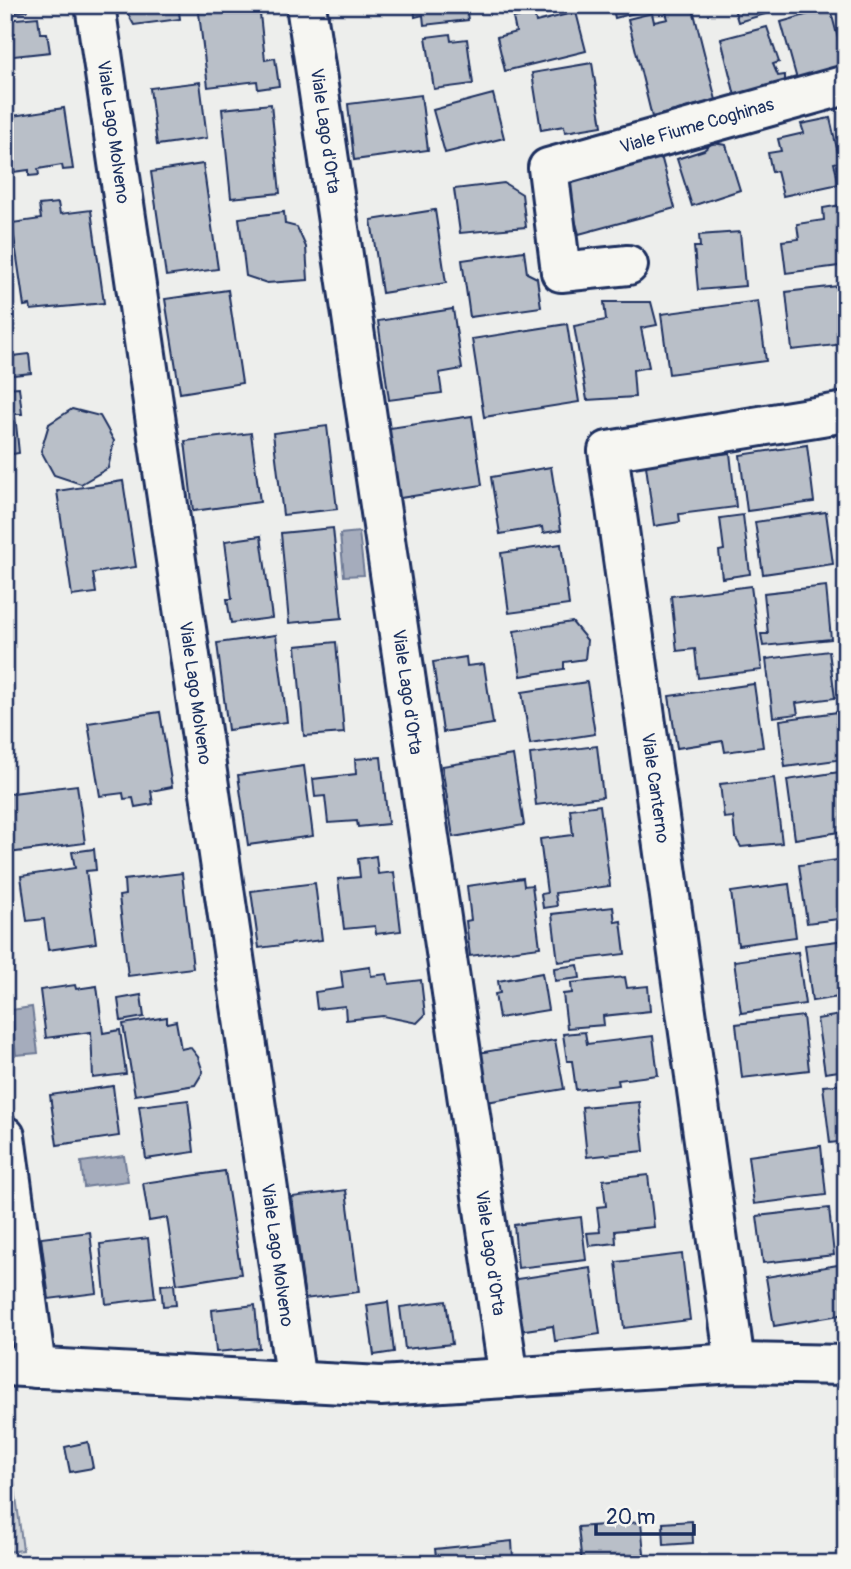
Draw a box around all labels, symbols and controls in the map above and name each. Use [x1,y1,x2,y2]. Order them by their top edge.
street label: Viale Lago Molveno [92,59,134,205]
street label: Viale Lago d'Orta [305,67,345,195]
street label: Viale Fiume Coghinas [617,93,777,159]
street label: Viale Lago Molveno [174,620,216,766]
street label: Viale Lago d'Orta [387,628,427,756]
street label: Viale Canterno [636,731,674,845]
street label: Viale Lago Molveno [256,1182,298,1328]
street label: Viale Lago d'Orta [470,1189,510,1317]
scale bar [596,1492,694,1536]
text: 20 m [606,1504,655,1531]

